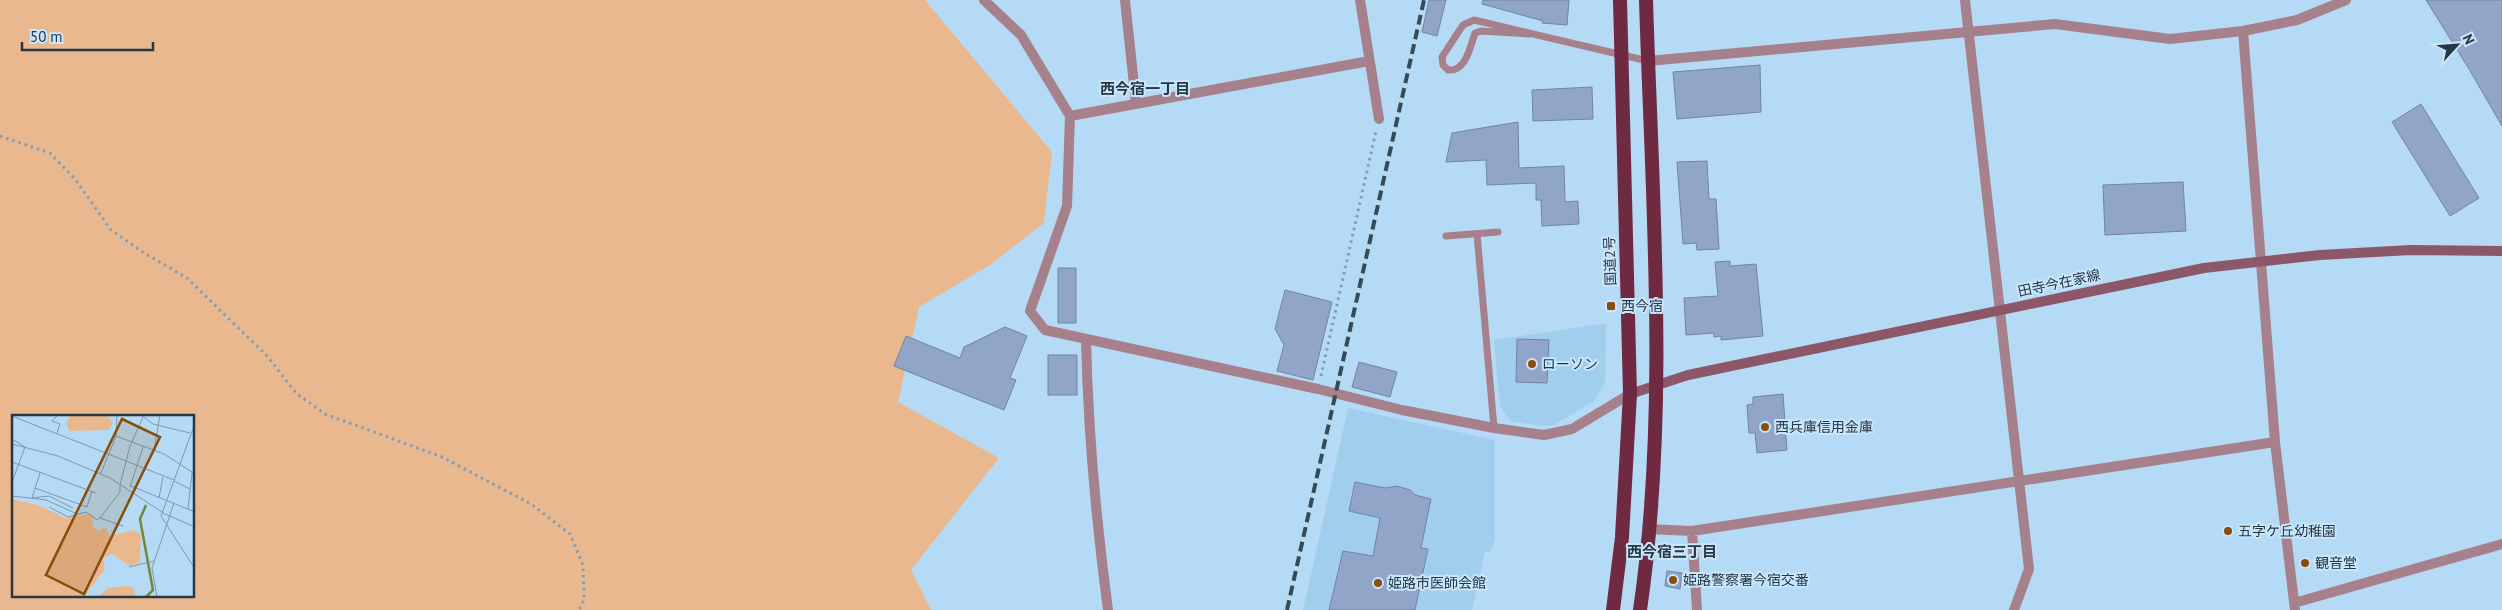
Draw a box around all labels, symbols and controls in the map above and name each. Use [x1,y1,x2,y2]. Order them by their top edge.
scale bar [22,20,154,52]
north arrow [2432,20,2482,70]
text: 50 m [30,27,63,46]
text: N [2459,31,2479,47]
district label: 西今宿一丁目 [1100,79,1190,98]
street label: 国道2号 [1600,236,1620,286]
street label: 田寺今在家線 [2016,265,2102,301]
place label: 西今宿 [1621,297,1663,315]
marker: 西今宿 [1605,300,1617,312]
place label: ローソン [1542,355,1598,373]
marker: ローソン [1526,358,1538,370]
inset map [12,415,195,598]
place label: 西兵庫信用金庫 [1775,418,1873,436]
marker: 西兵庫信用金庫 [1759,421,1771,433]
place label: 五字ケ丘幼稚園 [2238,522,2336,540]
marker: 五字ケ丘幼稚園 [2222,525,2234,537]
district label: 西今宿三丁目 [1627,542,1717,561]
place label: 観音堂 [2315,554,2357,572]
marker: 観音堂 [2299,557,2311,569]
place label: 姫路警察署今宿交番 [1683,571,1809,589]
place label: 姫路市医師会館 [1388,574,1486,592]
marker: 姫路警察署今宿交番 [1667,574,1679,586]
marker: 姫路市医師会館 [1372,577,1384,589]

